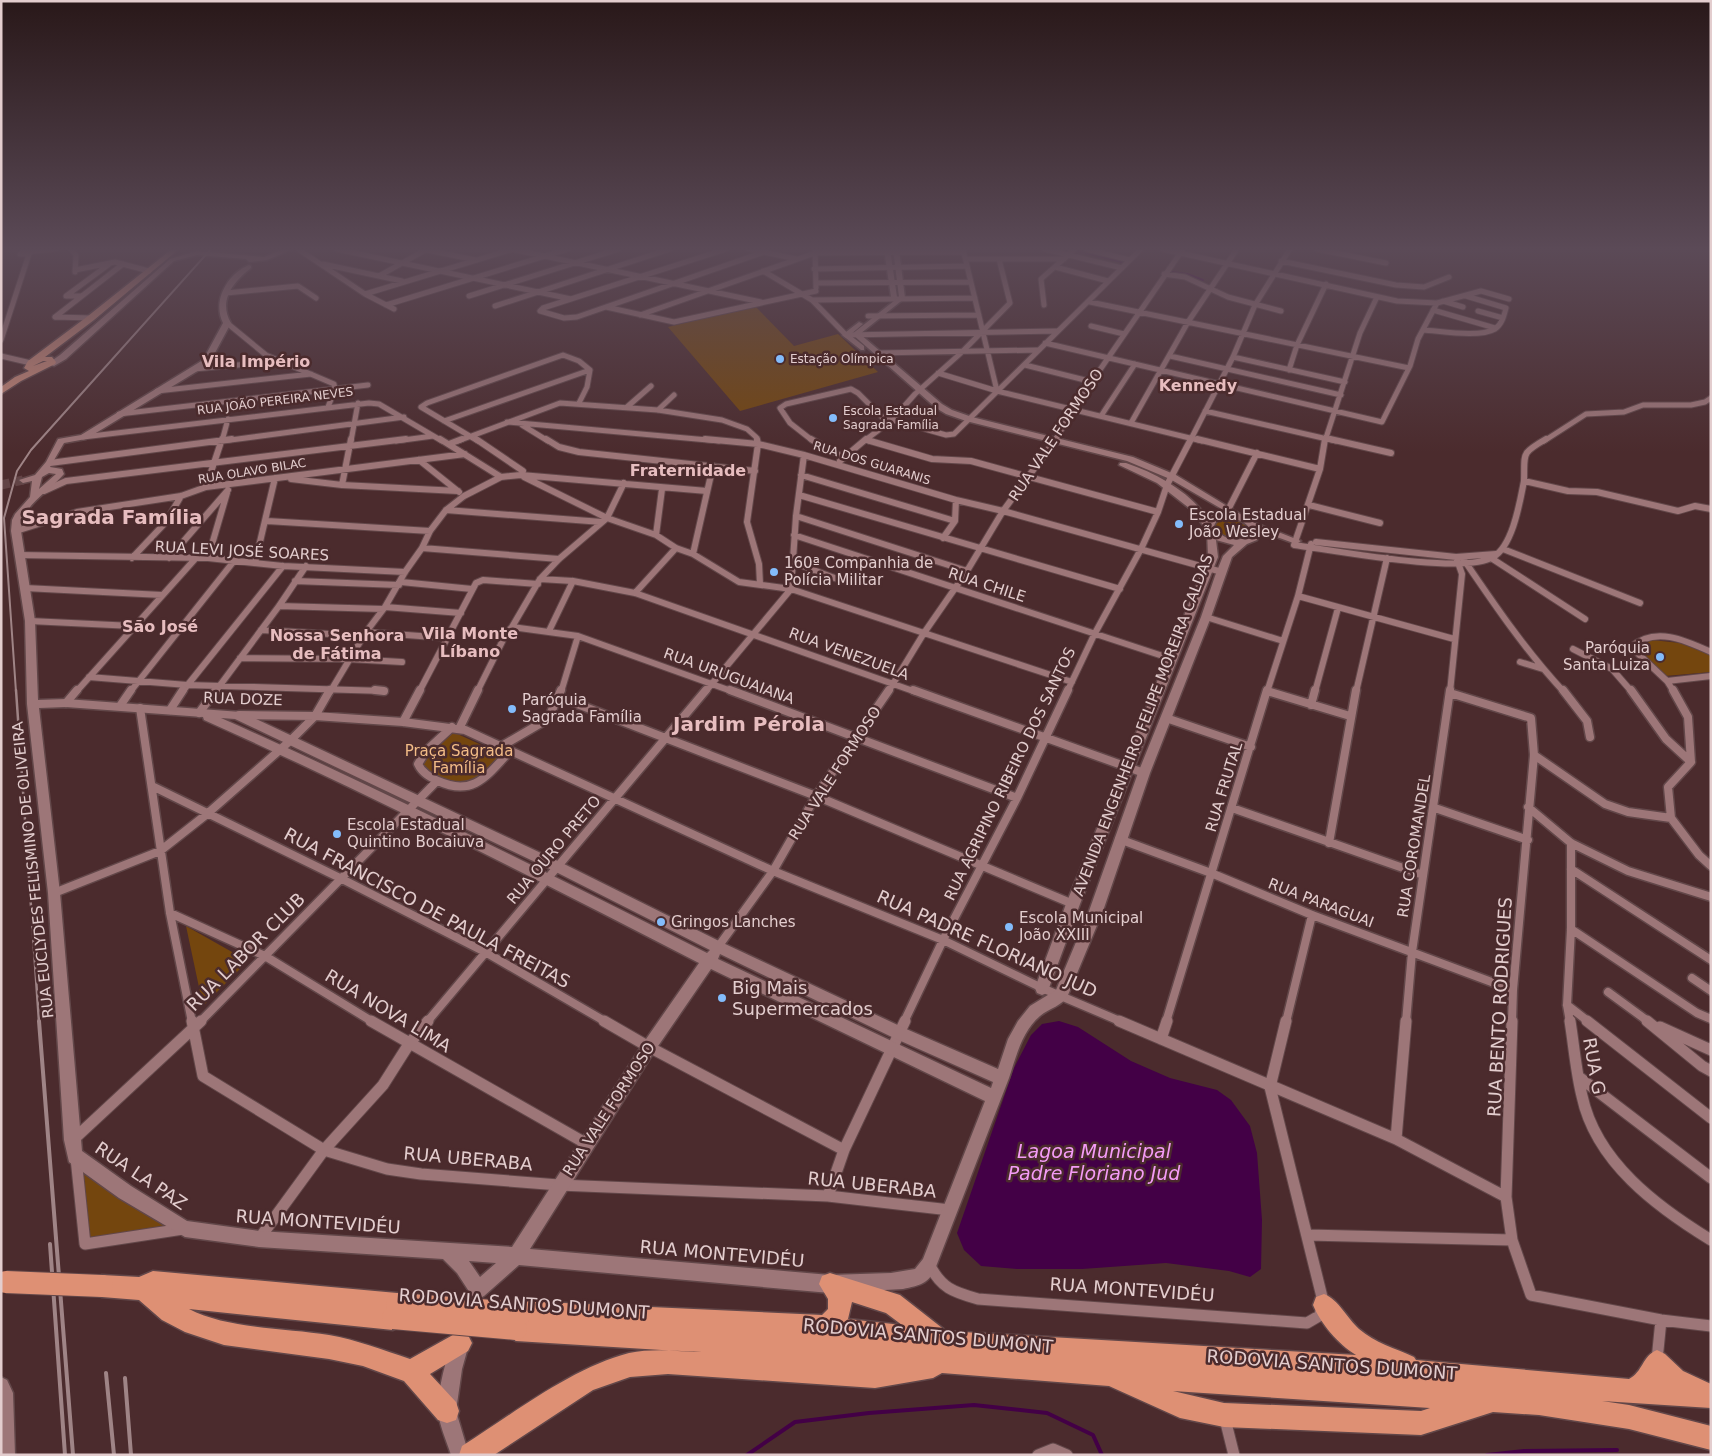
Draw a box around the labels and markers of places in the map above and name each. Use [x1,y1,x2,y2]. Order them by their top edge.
place label: Estação Olímpica [790,352,894,366]
marker: Estação Olímpica [774,353,786,365]
place label: Escola Estadual Sagrada Família [843,404,939,432]
marker: Escola Estadual Sagrada Família [827,412,839,424]
place label: Escola Estadual João Wesley [1188,506,1307,541]
marker: Escola Estadual João Wesley [1173,518,1185,530]
place label: 160ª Companhia de Polícia Militar [784,554,933,589]
marker: 160ª Companhia de Polícia Militar [768,566,780,578]
place label: Paróquia Santa Luiza [1563,639,1650,674]
marker: Paróquia Santa Luiza [1654,651,1666,663]
place label: Paróquia Sagrada Família [522,691,642,726]
marker: Paróquia Sagrada Família [506,703,518,715]
place label: Escola Estadual Quintino Bocaiuva [347,816,484,851]
marker: Escola Estadual Quintino Bocaiuva [331,828,343,840]
place label: Escola Municipal João XXIII [1018,909,1143,944]
place label: Gringos Lanches [671,913,796,931]
marker: Gringos Lanches [655,916,667,928]
marker: Escola Municipal João XXIII [1003,921,1015,933]
place label: Big Mais Supermercados [732,977,873,1019]
marker: Big Mais Supermercados [716,992,728,1004]

